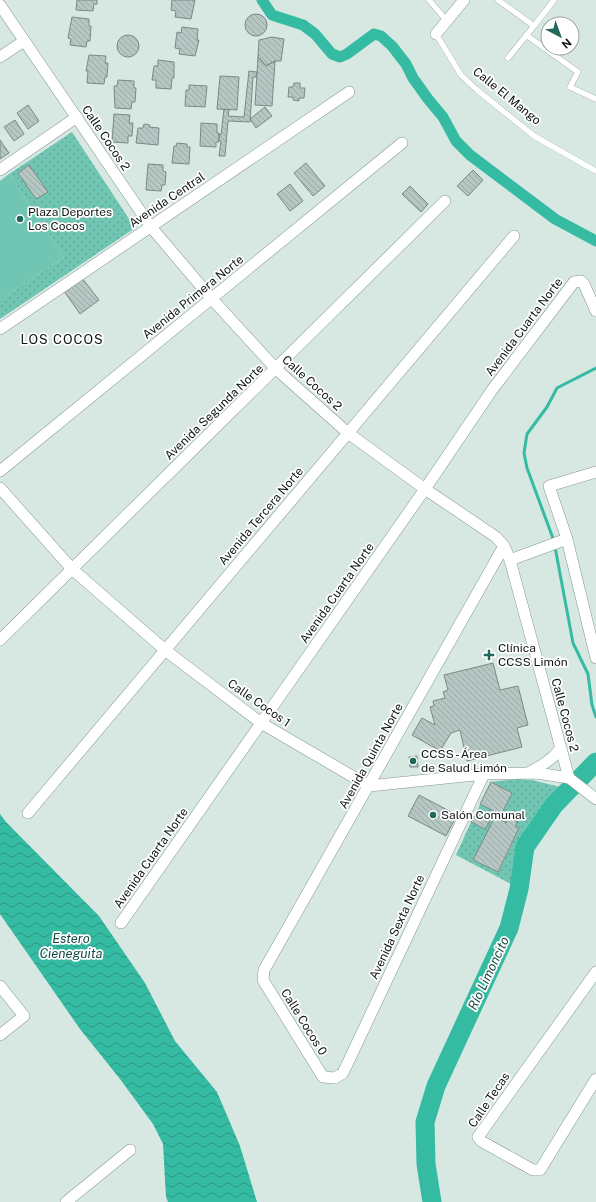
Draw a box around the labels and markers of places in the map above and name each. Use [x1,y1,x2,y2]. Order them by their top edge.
place label: Plaza Deportes Los Cocos [28,205,112,233]
marker: Plaza Deportes Los Cocos [15,214,25,224]
place label: Clínica CCSS Limón [498,641,568,669]
marker: Clínica CCSS Limón [483,649,495,661]
place label: CCSS - Área de Salud Limón [421,747,507,775]
marker: CCSS - Área de Salud Limón [408,756,418,766]
place label: Salón Comunal [441,808,526,822]
marker: Salón Comunal [428,810,438,820]

